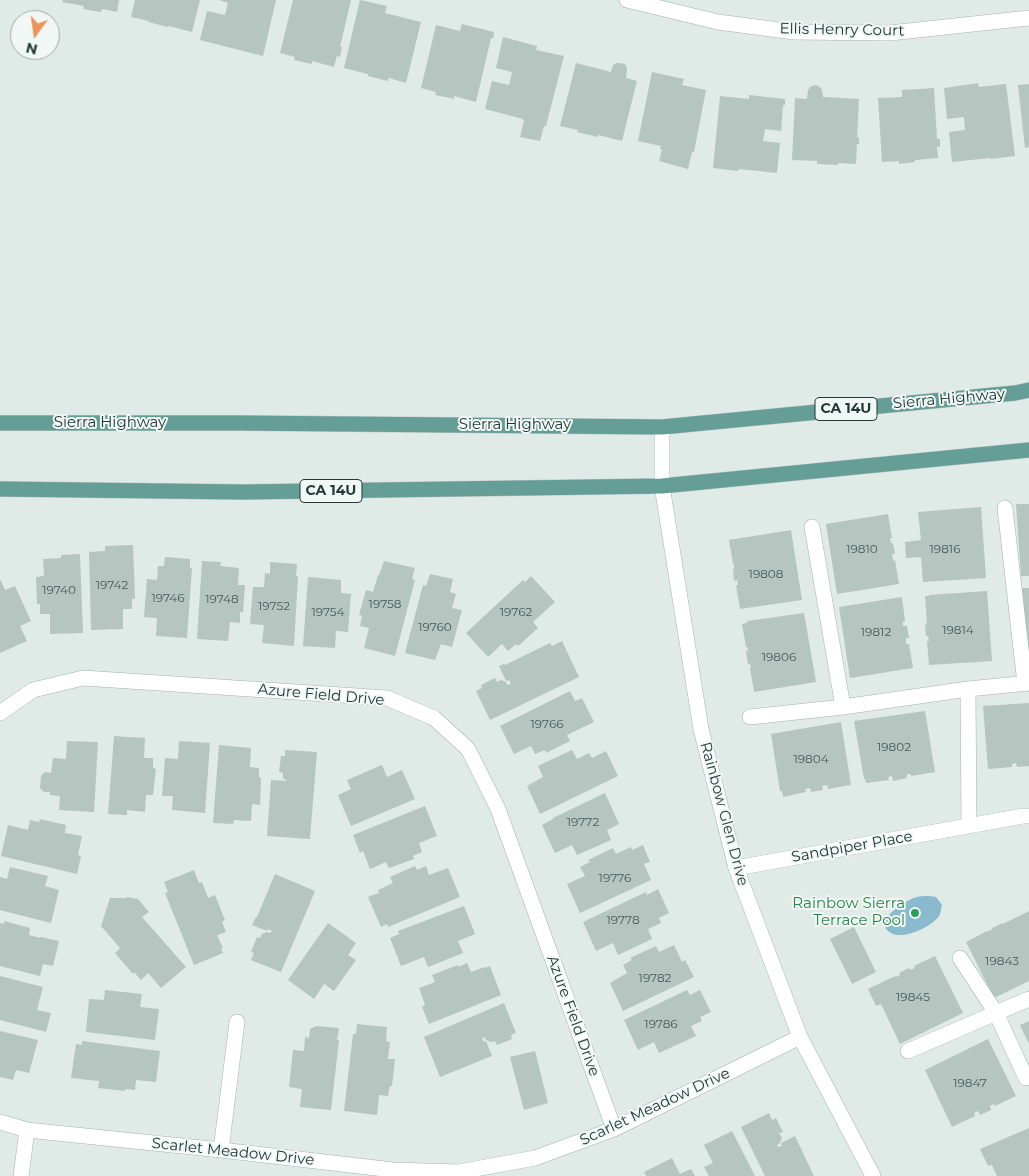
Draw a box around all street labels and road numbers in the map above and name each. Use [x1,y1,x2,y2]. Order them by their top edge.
street label: Ellis Henry Court [779,20,905,40]
street label: Sierra Highway [892,385,1006,413]
road number: CA 14U [815,398,877,420]
street label: Sierra Highway [54,414,166,432]
street label: Sierra Highway [459,416,571,434]
road number: CA 14U [300,480,362,502]
street label: Azure Field Drive [257,680,385,710]
street label: Rainbow Glen Drive [696,740,752,888]
street label: Sandpiper Place [790,827,914,867]
street label: Azure Field Drive [543,953,603,1079]
street label: Scarlet Meadow Drive [577,1064,733,1150]
street label: Scarlet Meadow Drive [151,1135,315,1169]

